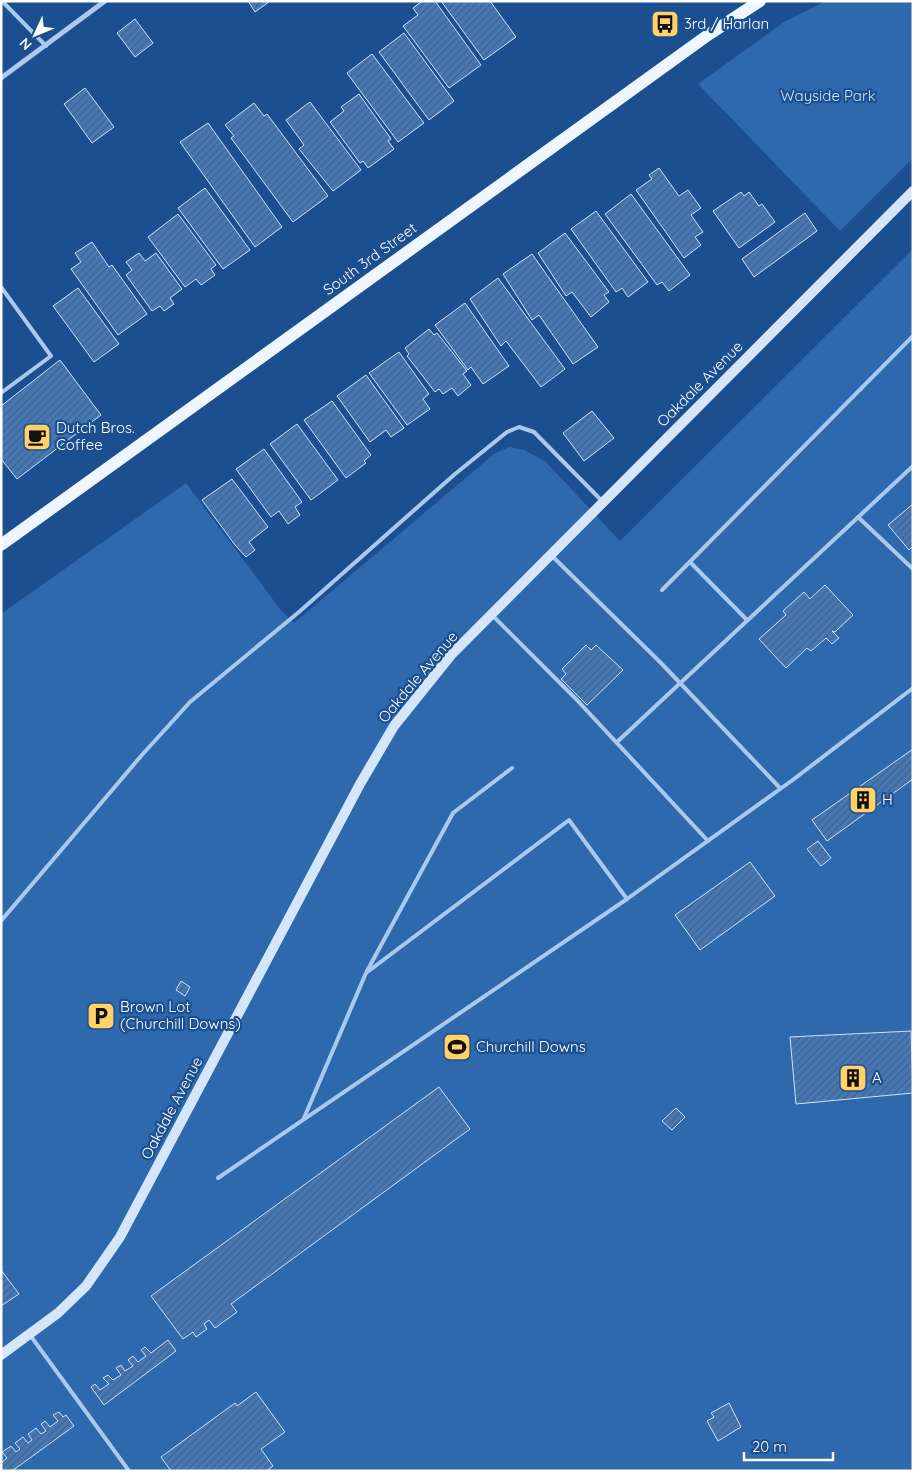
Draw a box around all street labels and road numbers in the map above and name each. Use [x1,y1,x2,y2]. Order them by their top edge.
street label: South 3rd Street [319,218,420,299]
street label: Oakdale Avenue [653,337,747,431]
street label: Oakdale Avenue [374,627,461,726]
street label: Oakdale Avenue [136,1053,207,1162]

